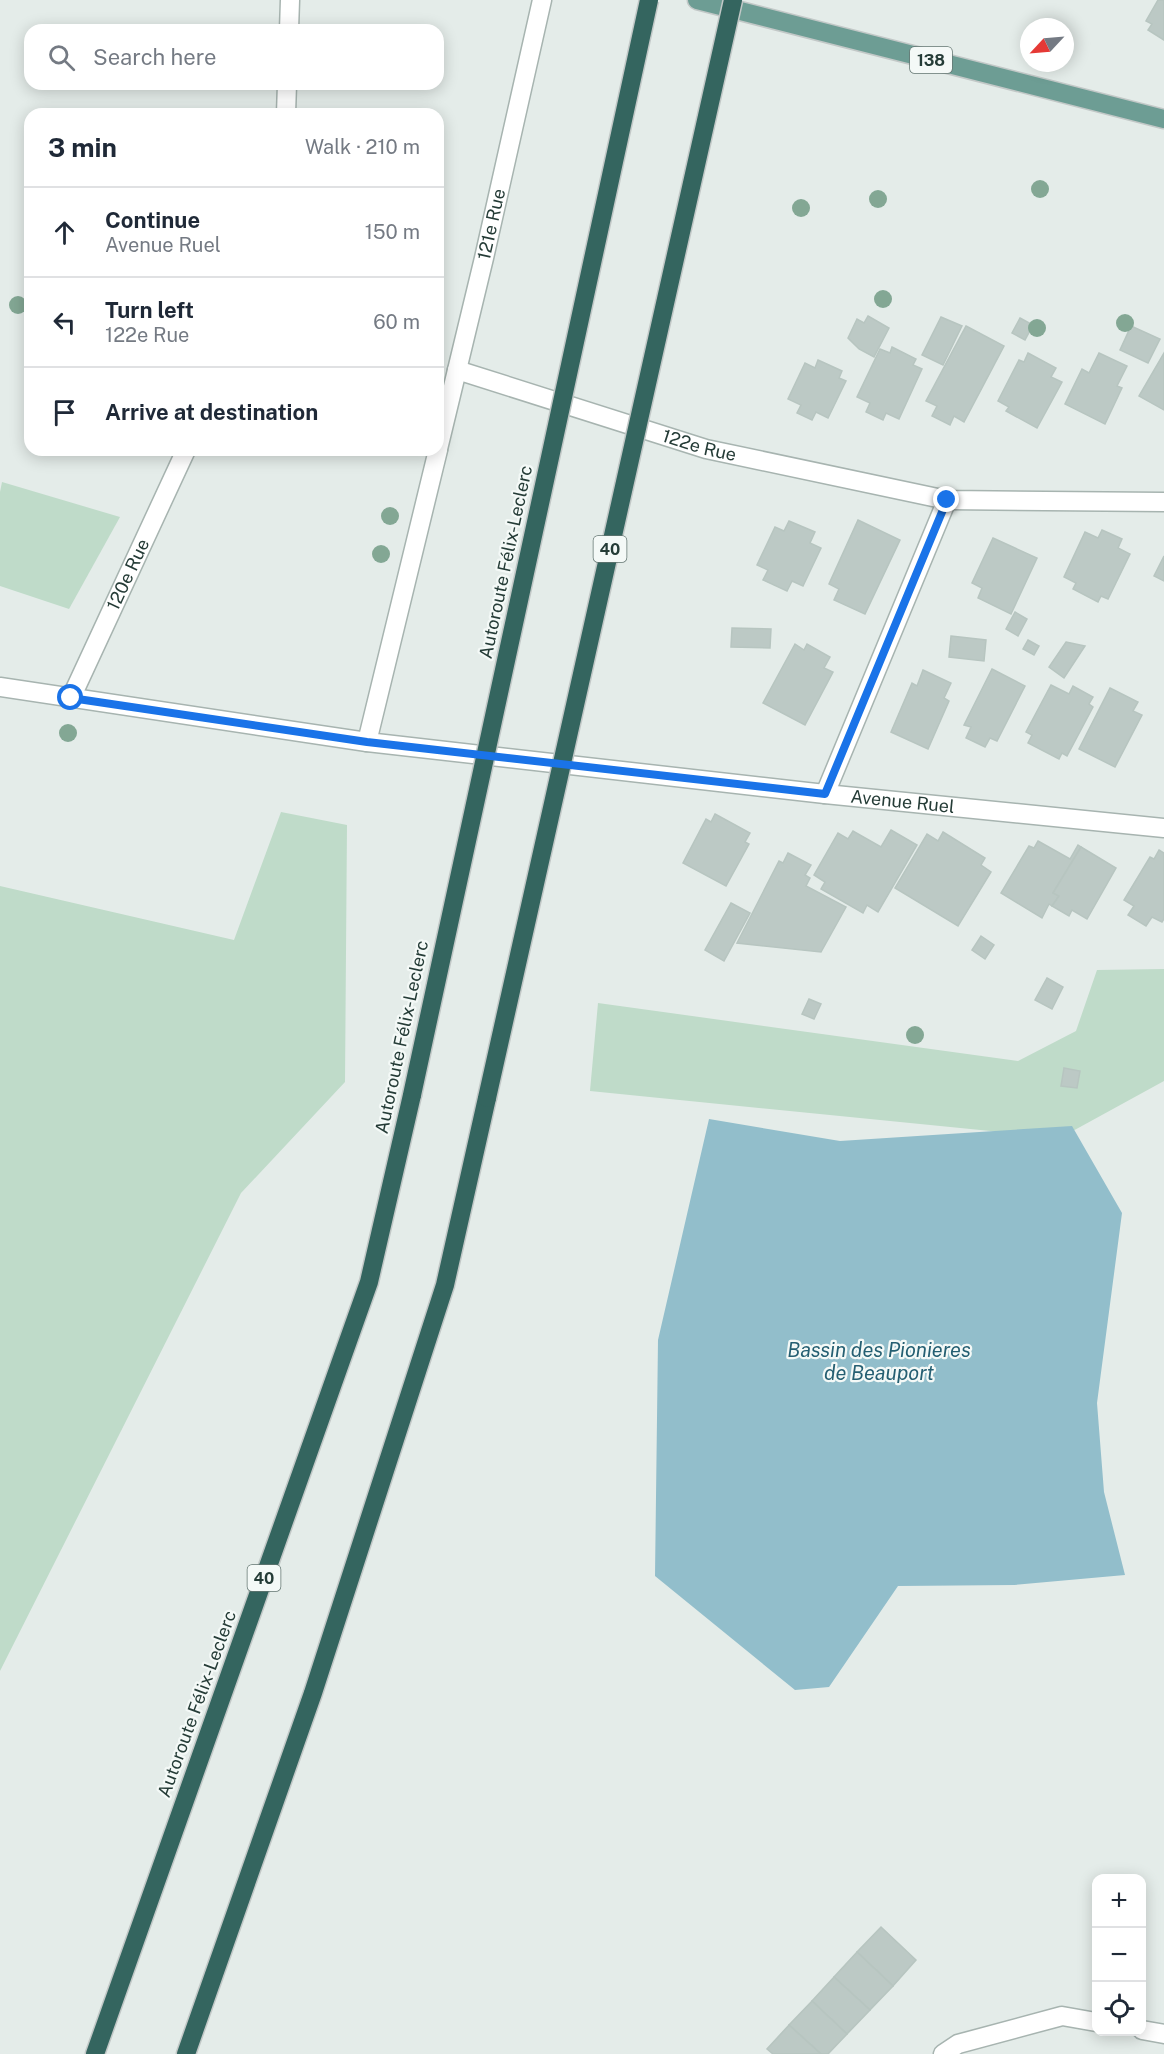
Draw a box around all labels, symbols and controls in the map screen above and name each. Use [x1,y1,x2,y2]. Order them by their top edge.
north arrow [1020,18,1074,72]
search box [24,24,444,90]
icon: search [45,41,78,74]
text: Search here [93,44,217,70]
road number: 138 [910,47,952,73]
text: 3 min [48,132,117,163]
text: Walk · 210 m [305,135,420,159]
street label: 121e Rue [473,186,509,262]
text: Continue [105,207,200,233]
icon: ahead [48,216,81,249]
text: 150 m [365,220,420,244]
text: Avenue Ruel [105,233,221,257]
text: Turn left [105,297,194,323]
icon: left [48,306,81,339]
text: 60 m [373,310,420,334]
text: 122e Rue [105,323,189,347]
icon: arrive [48,396,81,429]
text: Arrive at destination [105,399,318,425]
street label: 122e Rue [660,425,738,465]
street label: Autoroute Félix-Leclerc [475,463,536,661]
route end [933,486,959,512]
street label: 120e Rue [102,535,153,613]
road number: 40 [594,536,626,562]
route start [57,684,83,710]
street label: Avenue Ruel [850,786,956,817]
street label: Autoroute Félix-Leclerc [371,938,432,1136]
water label: Bassin des Pionieres de Beauport [787,1338,971,1385]
road number: 40 [248,1565,280,1591]
street label: Autoroute Félix-Leclerc [153,1608,240,1800]
map controls [1092,1874,1146,2036]
button: + [1092,1874,1146,1928]
button: − [1092,1928,1146,1982]
button: locate [1092,1982,1146,2036]

